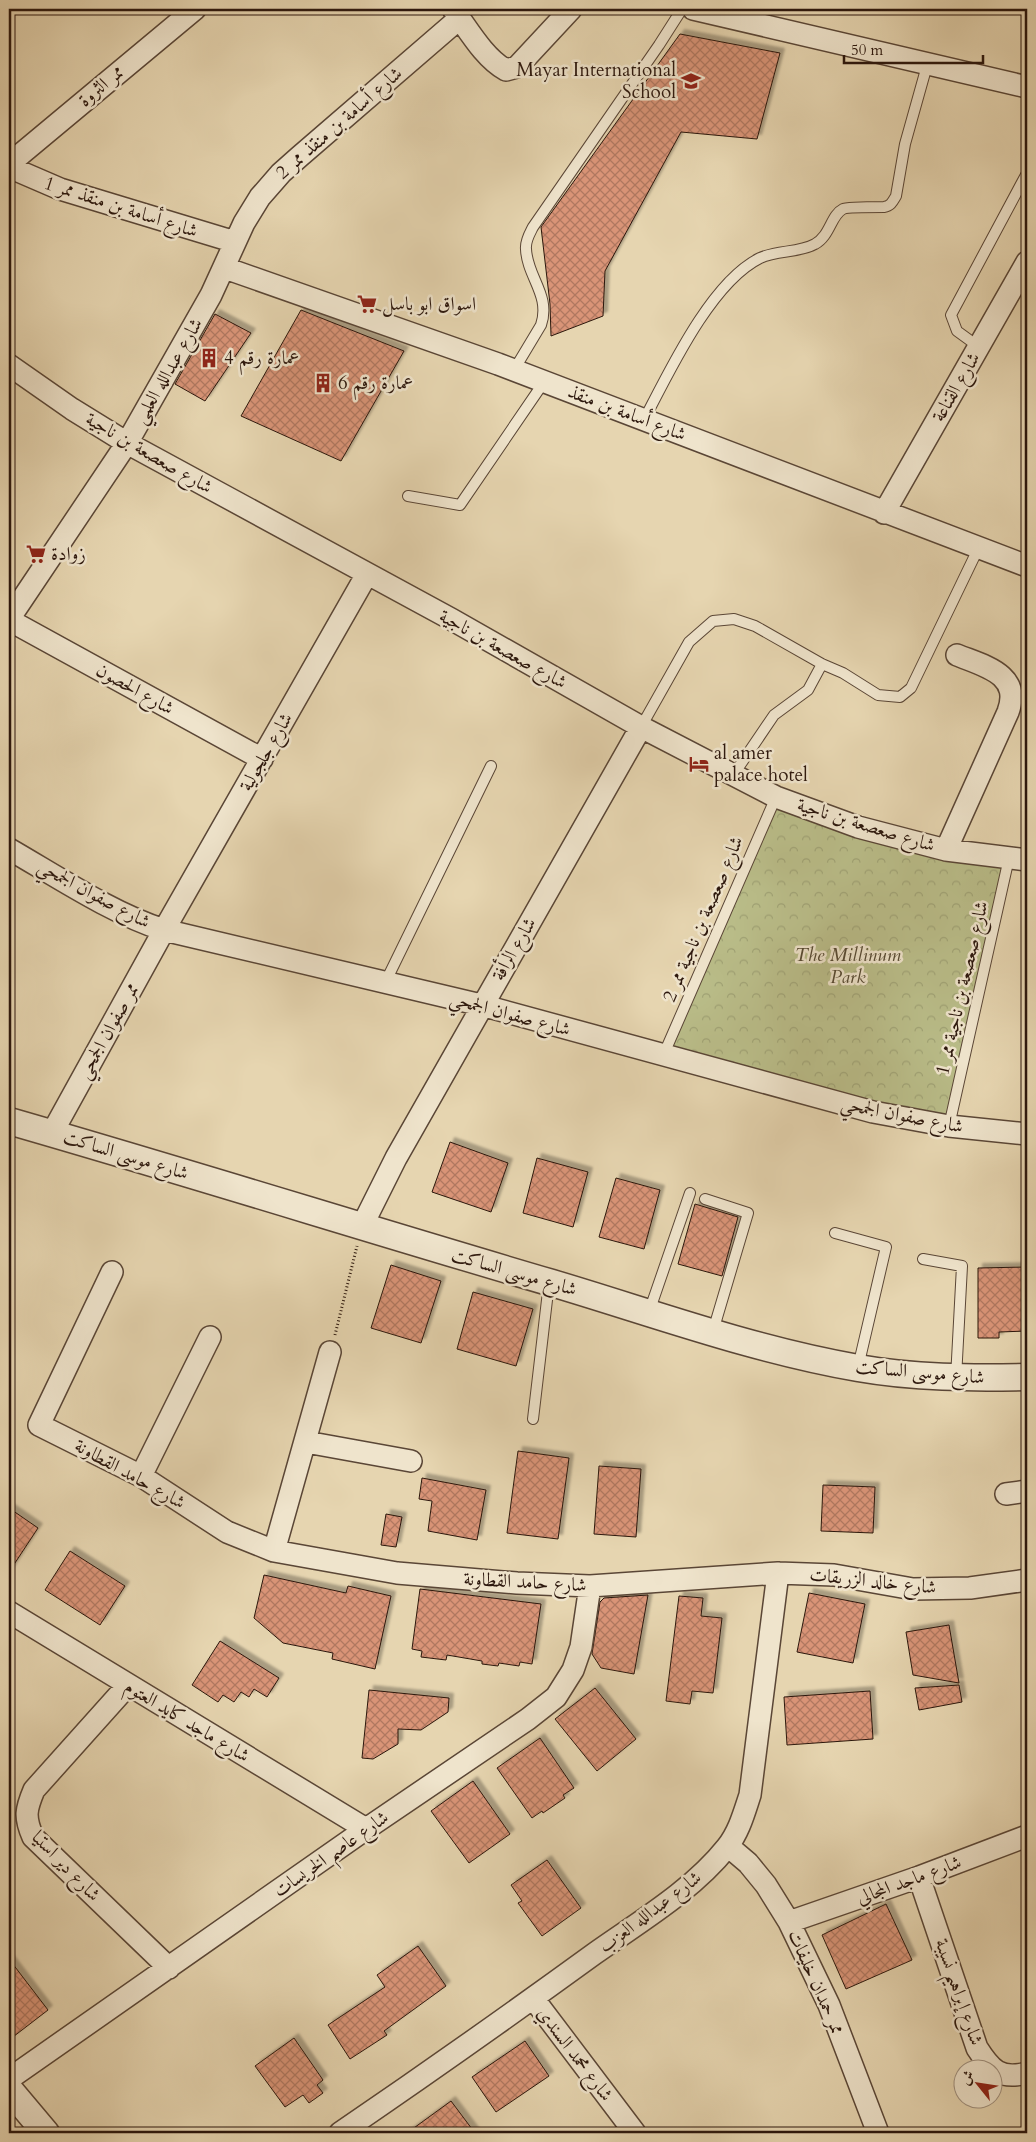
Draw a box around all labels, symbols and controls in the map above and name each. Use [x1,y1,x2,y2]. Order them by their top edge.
scale bar [844,32,982,64]
text: 50 m [851,40,883,60]
place label: Mayar International School [516,57,676,105]
street label: ممر الثروة [72,59,130,113]
street label: شارع أسامة بن منقذ ممر 2 [270,61,409,187]
school or university icon: Mayar International School [680,70,702,92]
street label: شارع أسامة بن منقذ ممر 1 [40,170,201,246]
place label: اسواق ابو باسل [382,291,476,317]
supermarket icon: اسواق ابو باسل [356,293,378,315]
street label: شارع عبدالله العلمي [127,313,213,431]
place label: عمارة رقم 4 [224,345,299,376]
building icon: عمارة رقم 4 [198,347,220,369]
street label: شارع القناعة [926,347,988,428]
place label: عمارة رقم 6 [338,370,413,401]
building icon: عمارة رقم 6 [312,372,334,394]
street label: شارع أسامة بن منقذ [563,378,690,449]
street label: شارع صعصعة بن ناجية [80,406,217,502]
place label: زوادة [51,541,86,567]
supermarket icon: زوادة [25,543,47,565]
street label: شارع صعصعة بن ناجية [433,603,572,697]
street label: شارع الحصون [90,657,179,723]
street label: شارع جلجولية [233,708,301,797]
place label: al amer palace hotel [714,740,808,788]
hotel icon: al amer palace hotel [688,753,710,775]
street label: شارع صعصعة بن ناجية [793,792,938,860]
street label: شارع صعصعة بن ناجية ممر 2 [656,832,752,1007]
street label: شارع صفوان الجمحي [31,853,155,939]
street label: شارع صعصعة بن ناجية ممر 1 [929,898,997,1078]
street label: شارع الرأفة [485,913,544,986]
park label: The Millinum Park [795,942,902,990]
street label: ممر صفوان الجمحي [71,978,150,1086]
street label: شارع صفوان الجمحي [445,985,573,1047]
street label: شارع صفوان الجمحي [838,1090,966,1145]
street label: شارع موسى الساكت [60,1124,192,1188]
street label: شارع موسى الساكت [448,1242,580,1304]
street label: شارع موسى الساكت [854,1353,986,1393]
street label: شارع حامد القطاونة [69,1433,190,1517]
street label: شارع خالد الزريقات [808,1561,938,1603]
street label: شارع حامد القطاونة [463,1566,587,1600]
street label: شارع ماجد كايد العتوم [118,1673,254,1771]
street label: شارع عاصم الخريسات [268,1804,397,1908]
street label: شارع دير استيا [24,1825,106,1909]
street label: شارع ماجد المجالي [853,1849,966,1913]
street label: شارع عبدالله العزب [593,1865,708,1961]
street label: ممر حمدان خليفات [781,1925,851,2039]
street label: شارع إبراهيم نسيبة [923,1935,989,2051]
street label: شارع محمد السندي [529,2001,619,2108]
north arrow [954,2060,1004,2110]
text: ش [955,2067,979,2089]

